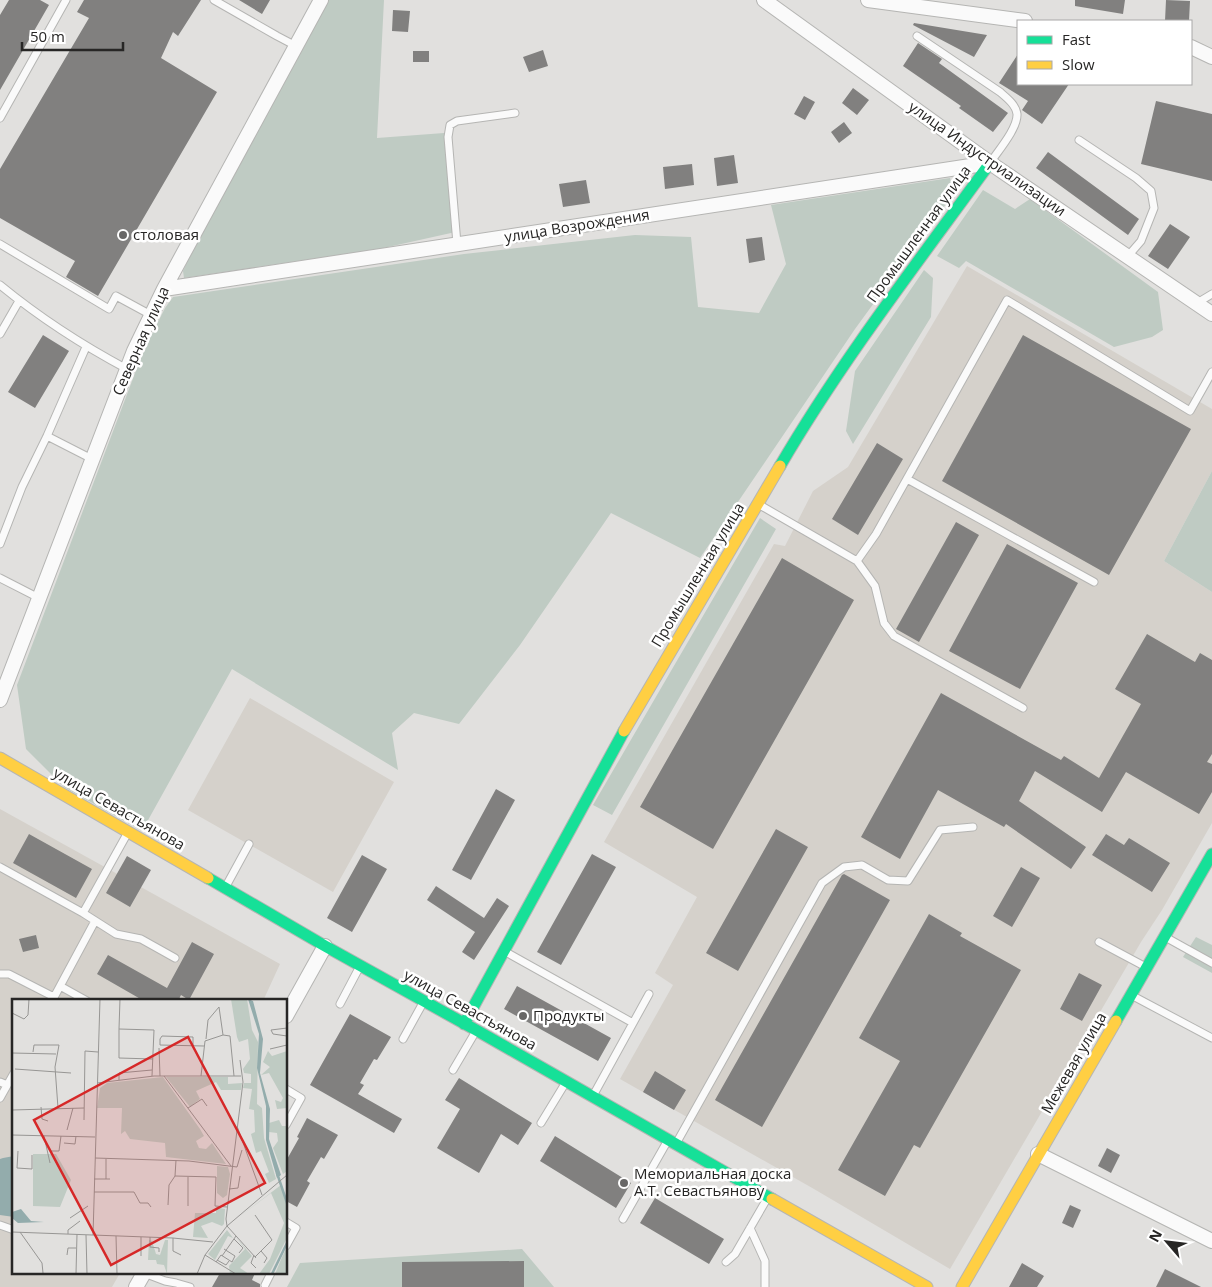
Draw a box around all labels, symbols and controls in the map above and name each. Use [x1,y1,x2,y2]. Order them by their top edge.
scale bar [22,20,124,52]
legend [1017,20,1192,85]
text: 50 m [30,26,65,46]
text: Fast [1062,29,1091,49]
text: Slow [1062,54,1095,74]
street label: улица Индустриализации [905,96,1070,220]
street label: Промышленная улица [862,161,975,306]
street label: улица Возрождения [503,204,651,246]
place label: столовая [133,224,199,244]
marker: столовая [117,229,129,241]
street label: Северная улица [107,283,173,398]
street label: Промышленная улица [646,499,748,650]
street label: улица Севастьянова [50,762,189,854]
street label: улица Севастьянова [400,964,540,1054]
inset map [12,999,288,1274]
place label: Продукты [533,1005,605,1025]
street label: Межевая улица [1036,1008,1110,1117]
marker: Продукты [517,1010,529,1022]
place label: Мемориальная доска А.Т. Севастьянову [634,1163,791,1200]
marker: Мемориальная доска А.Т. Севастьянову [618,1177,630,1189]
north arrow [1142,1217,1192,1267]
text: N [1144,1226,1166,1245]

